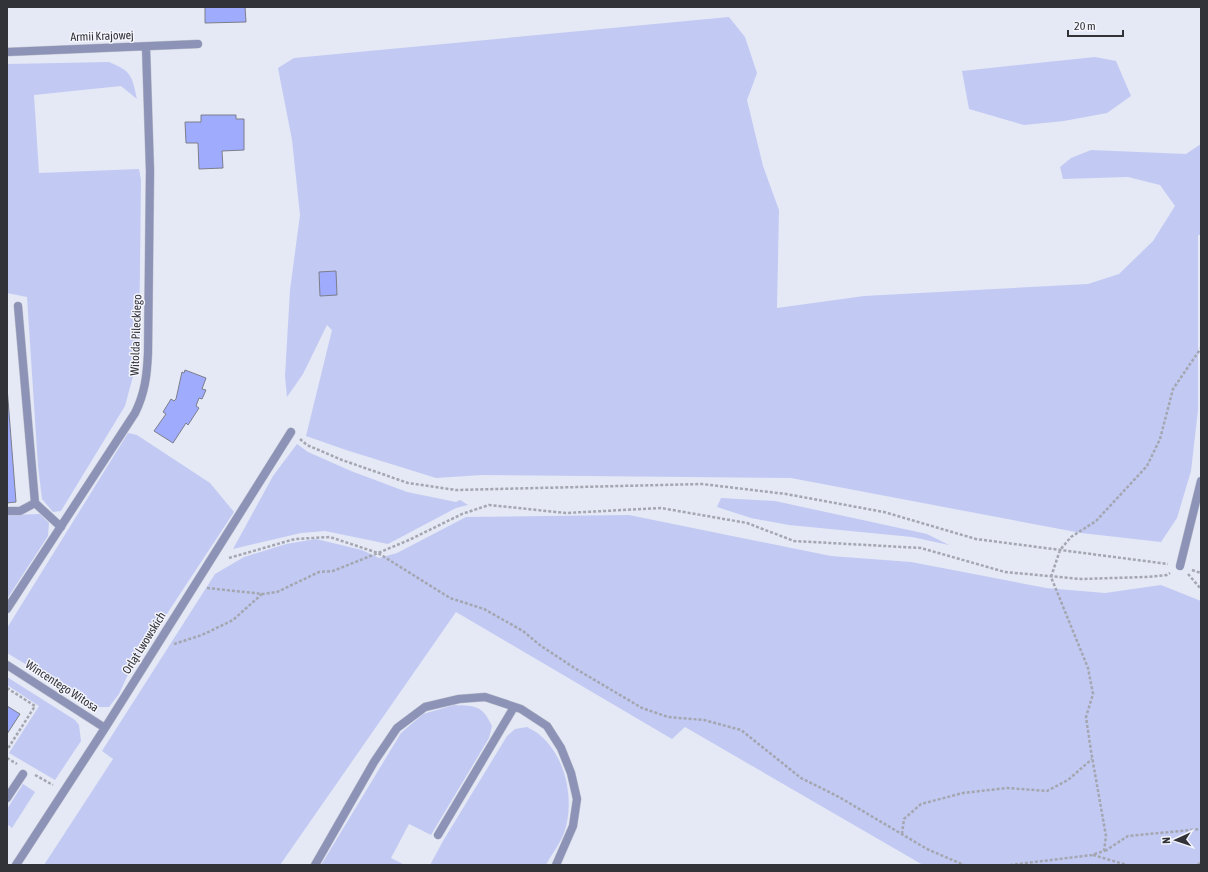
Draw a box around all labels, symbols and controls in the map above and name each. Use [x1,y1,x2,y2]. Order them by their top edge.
scale bar [1068,12,1123,38]
text: 20 m [1074,19,1096,33]
street label: Armii Krajowej [70,28,134,44]
street label: Witolda Pileckiego [128,294,144,376]
street label: Orląt Lwowskich [119,609,169,677]
street label: Wincentego Witosa [23,657,101,715]
north arrow [1156,820,1196,860]
text: N [1160,837,1172,844]

